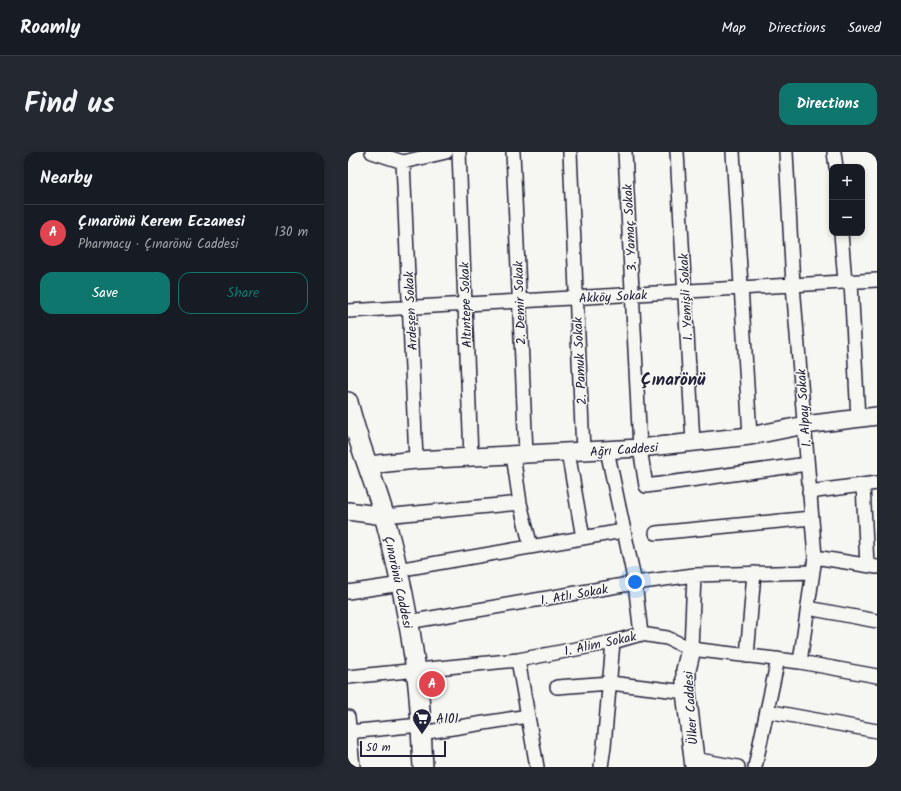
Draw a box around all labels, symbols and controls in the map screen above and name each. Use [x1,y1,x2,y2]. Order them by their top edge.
text: Roamly [20,13,80,43]
text: Map [721,17,746,39]
text: Directions [768,17,826,39]
text: Saved [848,17,881,39]
text: Find us [24,82,115,127]
button: Directions [779,83,877,125]
map controls [829,164,865,236]
button: + [829,164,865,200]
text: Nearby [40,165,92,192]
street label: 3. Yamaç Sokak [618,183,643,272]
button: − [829,200,865,236]
text: Çınarönü Kerem Eczanesi [78,210,245,234]
text: A [49,222,57,243]
text: 130 m [274,222,308,243]
text: Pharmacy · Çınarönü Caddesi [78,234,238,255]
street label: 1. Yemişli Sokak [674,252,699,341]
street label: 2. Demir Sokak [509,260,532,345]
street label: Altıntepe Sokak [454,261,478,348]
street label: Ardeşen Sokak [399,270,424,351]
button: Save [40,272,170,314]
button: Share [178,272,308,314]
street label: Akköy Sokak [578,285,649,310]
street label: 2. Pamuk Sokak [568,316,593,405]
district label: Çınarönü [641,367,706,394]
street label: 1. Alpay Sokak [791,367,818,448]
street label: Ağrı Caddesi [589,438,660,463]
street label: Çınarönü Caddesi [377,534,418,631]
your location [625,572,645,592]
street label: 1. Atlı Sokak [539,579,611,612]
street label: 1. Alim Sokak [562,626,639,662]
pin: A [419,669,445,699]
street label: Ülker Caddesi [678,670,705,745]
supermarket icon: A101 [411,707,433,735]
place label: A101 [436,709,459,730]
scale bar [360,739,446,758]
text: 50 m [366,739,391,757]

